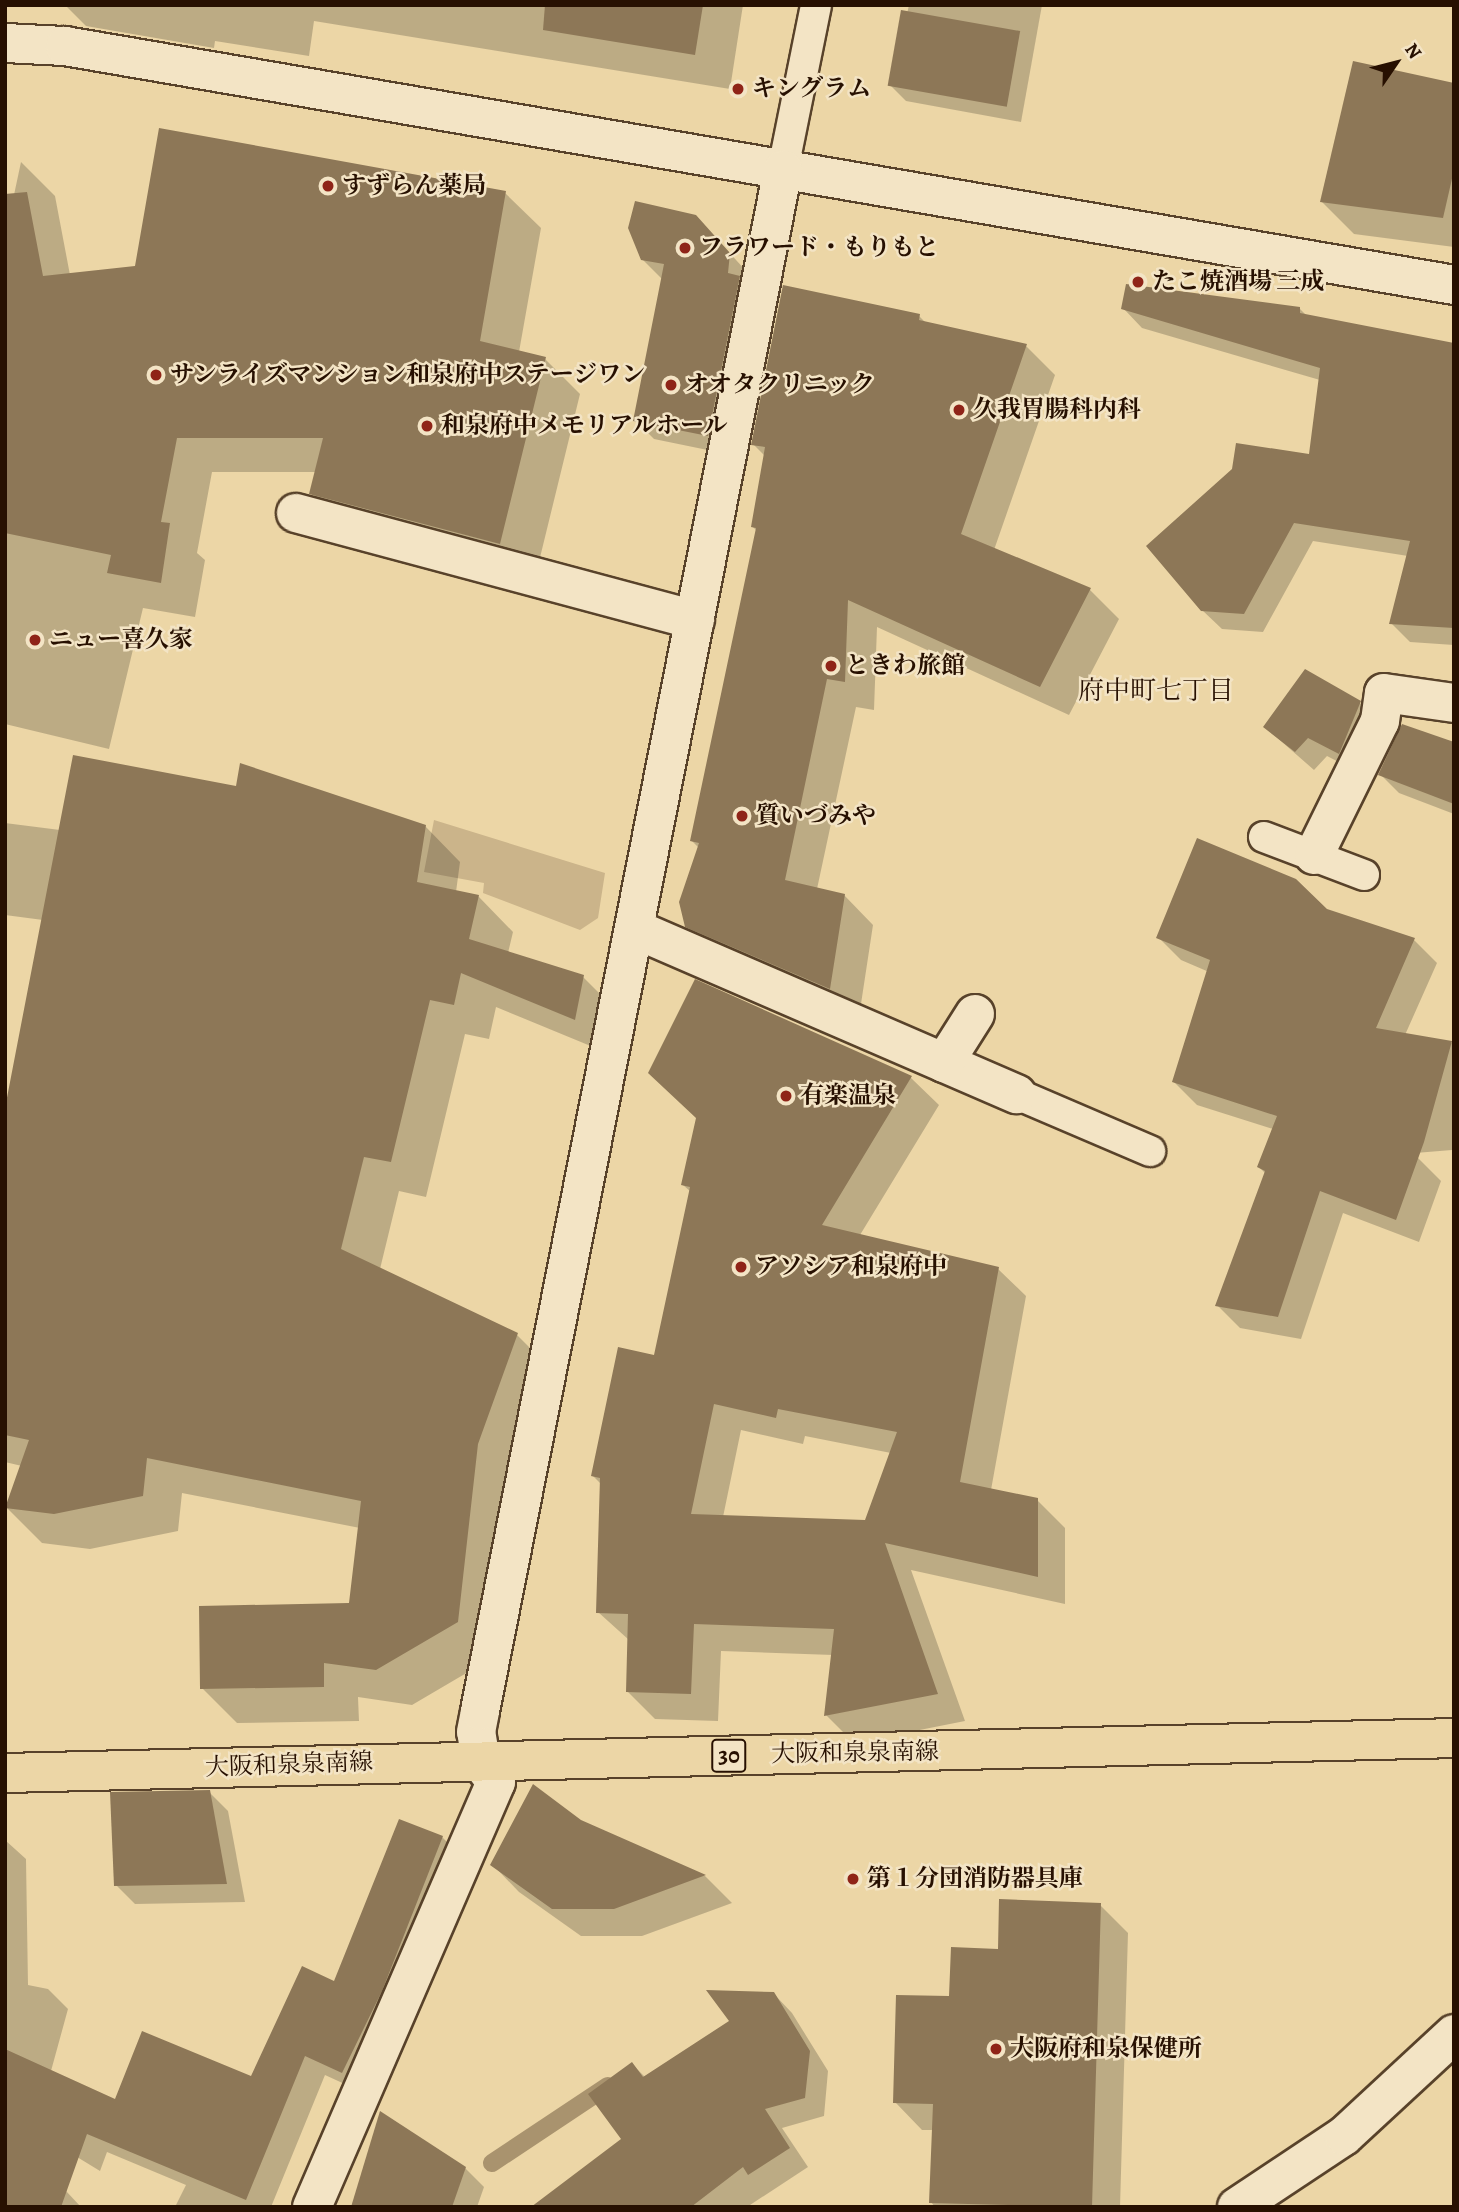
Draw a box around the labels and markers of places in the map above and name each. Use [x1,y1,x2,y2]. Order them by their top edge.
place label: キングラム [752,75,872,103]
marker: キングラム [730,81,746,97]
place label: すずらん薬局 [342,172,486,200]
marker: すずらん薬局 [320,178,336,194]
place label: フラワード・もりもと [699,234,939,262]
marker: フラワード・もりもと [677,240,693,256]
place label: たこ焼酒場 三成 [1152,268,1324,296]
marker: たこ焼酒場 三成 [1130,274,1146,290]
place label: サンライズマンション和泉府中ステージワン [170,361,650,389]
marker: サンライズマンション和泉府中ステージワン [148,367,164,383]
place label: オオタクリニック [685,371,877,399]
marker: オオタクリニック [663,377,679,393]
place label: 久我胃腸科内科 [973,396,1141,424]
marker: 久我胃腸科内科 [951,402,967,418]
place label: 和泉府中メモリアルホール [441,412,729,440]
marker: 和泉府中メモリアルホール [419,418,435,434]
place label: ニュー喜久家 [49,626,193,654]
marker: ニュー喜久家 [27,632,43,648]
place label: ときわ旅館 [845,652,965,680]
marker: ときわ旅館 [823,658,839,674]
place label: 質いづみや [756,802,876,830]
marker: 質いづみや [734,808,750,824]
place label: 有楽温泉 [800,1082,896,1110]
marker: 有楽温泉 [778,1088,794,1104]
place label: アソシア和泉府中 [755,1253,947,1281]
marker: アソシア和泉府中 [733,1259,749,1275]
place label: 第１分団消防器具庫 [867,1865,1083,1893]
marker: 第１分団消防器具庫 [845,1871,861,1887]
place label: 大阪府和泉保健所 [1010,2035,1202,2063]
marker: 大阪府和泉保健所 [988,2041,1004,2057]

